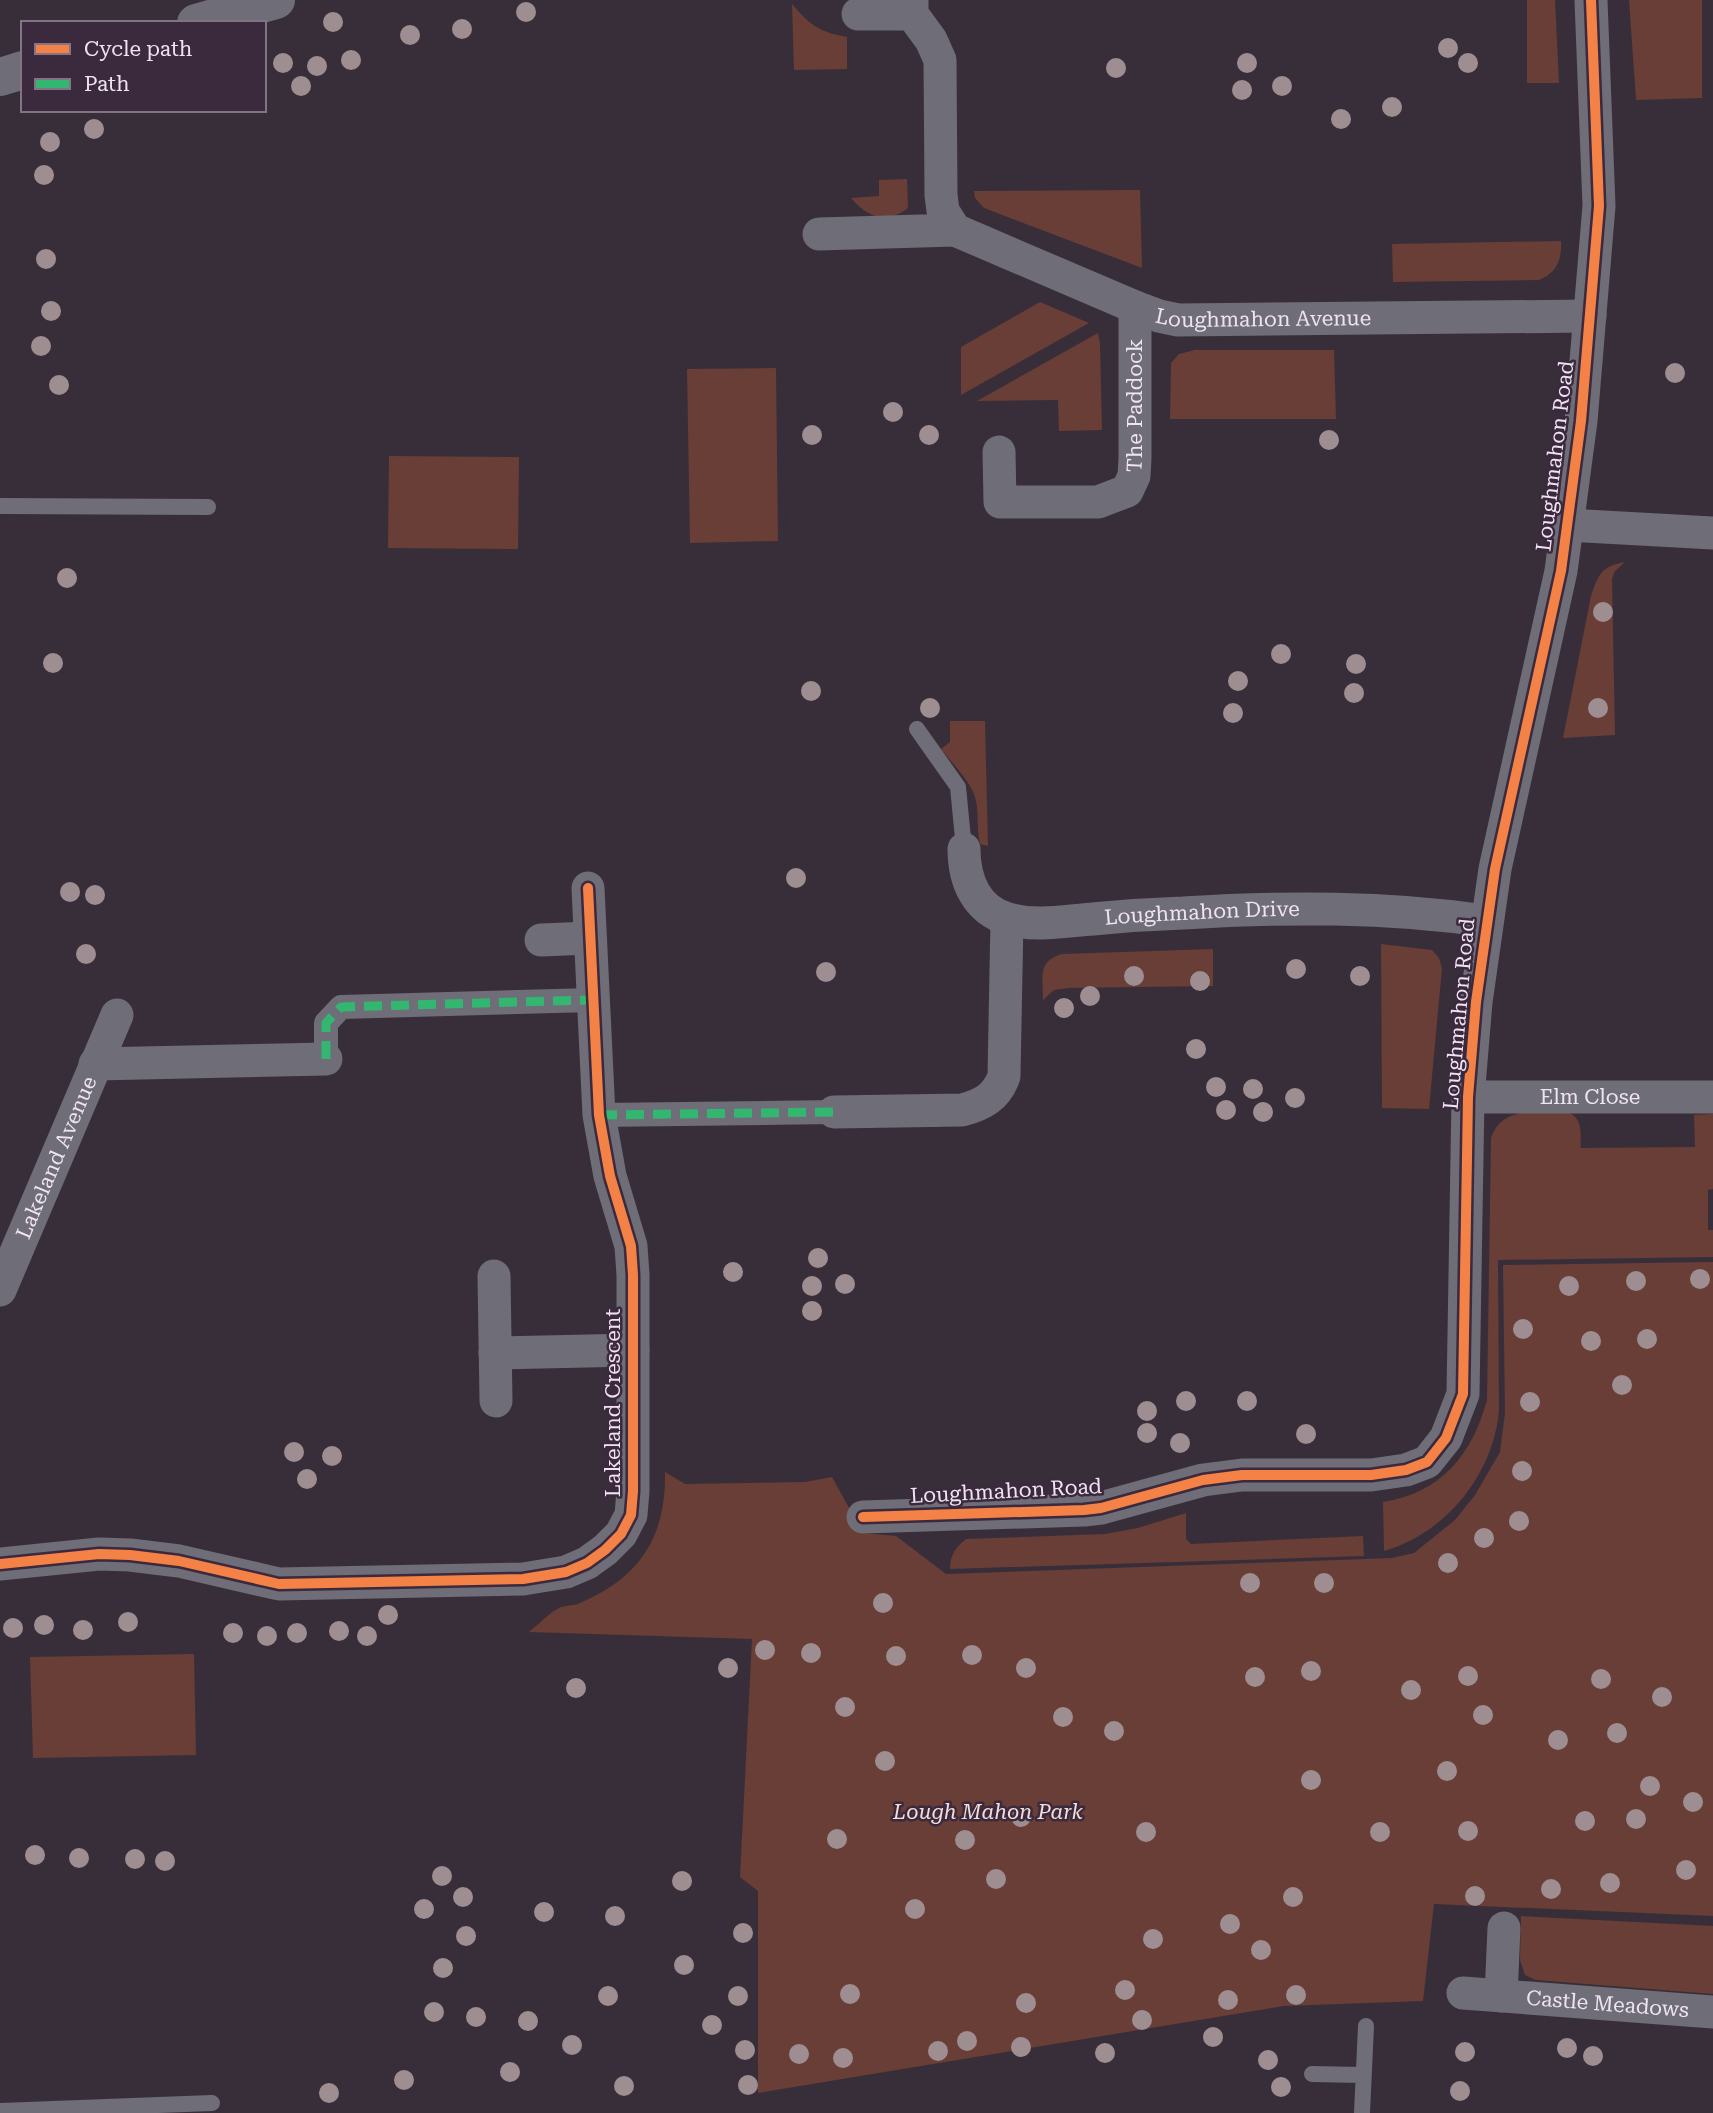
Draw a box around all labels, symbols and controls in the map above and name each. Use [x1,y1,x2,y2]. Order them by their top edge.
legend [21,21,266,112]
text: Cycle path [84,37,193,61]
text: Path [84,72,130,96]
street label: Loughmahon Avenue [1153,304,1371,332]
street label: The Paddock [1122,339,1147,473]
street label: Loughmahon Road [1531,359,1579,553]
street label: Loughmahon Drive [1103,897,1300,930]
street label: Loughmahon Road [1439,917,1479,1111]
street label: Lakeland Avenue [11,1073,102,1242]
street label: Elm Close [1540,1085,1640,1109]
street label: Lakeland Crescent [601,1309,625,1497]
street label: Loughmahon Road [909,1474,1103,1508]
park label: Lough Mahon Park [892,1800,1084,1824]
street label: Castle Meadows [1525,1986,1690,2022]

